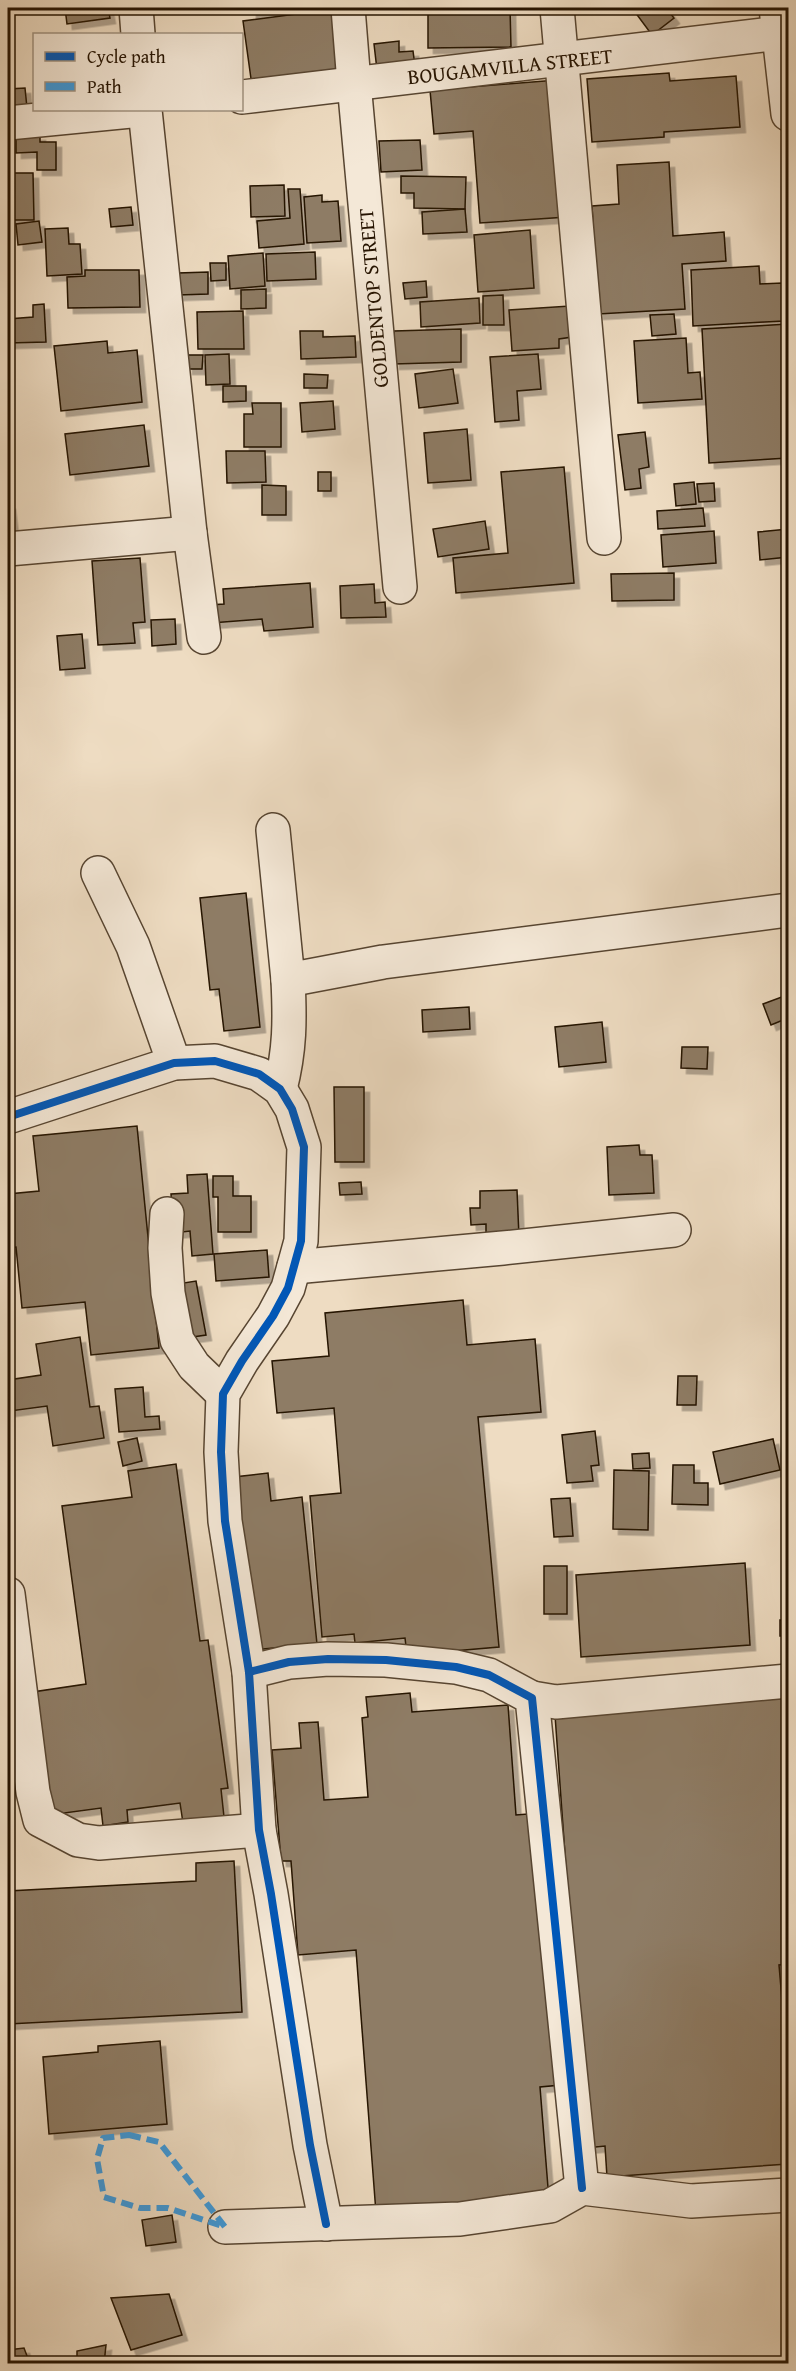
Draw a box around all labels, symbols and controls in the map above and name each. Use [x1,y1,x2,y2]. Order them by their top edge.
legend [33,33,243,111]
street label: BOUGAMVILLA STREET [406,40,614,92]
text: Cycle path [87,43,166,70]
text: Path [87,73,122,100]
street label: GOLDENTOP STREET [350,207,396,389]

